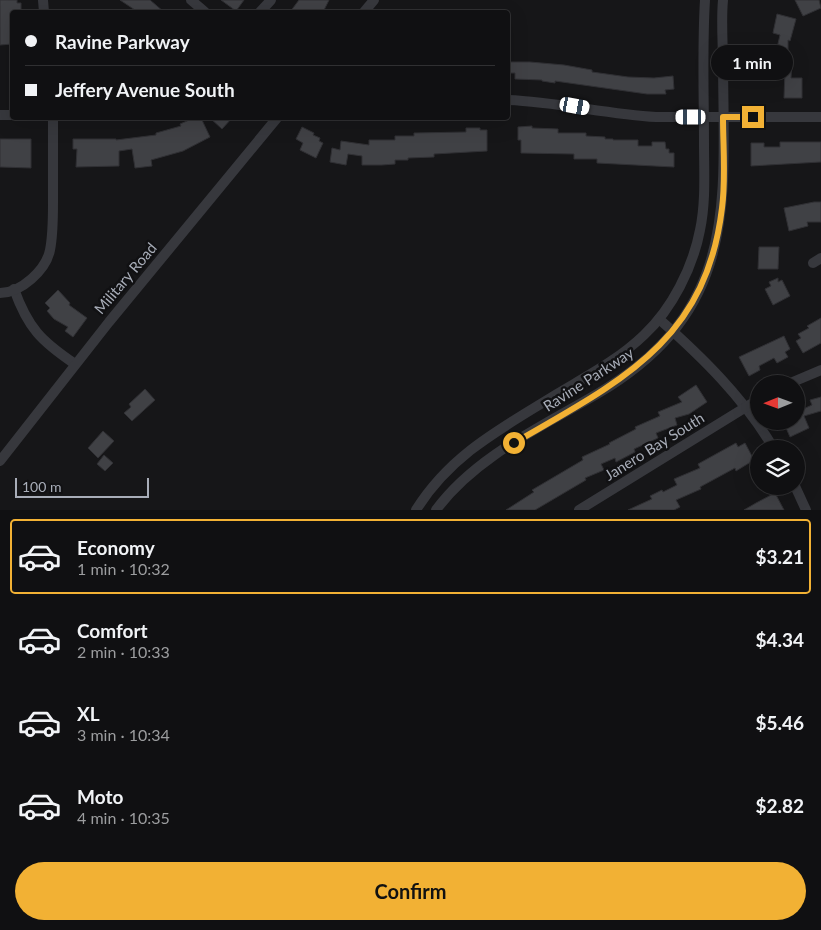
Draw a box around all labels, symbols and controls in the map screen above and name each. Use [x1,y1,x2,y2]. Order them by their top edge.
text: Ravine Parkway [55,30,190,53]
callout: 1 min [712,44,794,80]
text: 1 min [732,53,772,72]
text: Jeffery Avenue South [55,78,235,101]
car [558,96,591,116]
route end [742,106,764,128]
car [676,110,706,125]
street label: Military Road [90,239,160,317]
street label: Ravine Parkway [539,343,637,415]
north arrow [750,375,805,430]
map controls [750,375,805,495]
street label: Janero Bay South [601,408,707,484]
route start [503,432,525,454]
button: layers [750,440,805,495]
scale bar [15,475,149,498]
text: 100 m [22,478,61,495]
icon: car [17,534,62,579]
text: Economy [77,536,155,559]
text: $3.21 [755,545,804,568]
text: 1 min · 10:32 [77,559,170,578]
icon: car [17,617,62,662]
text: Comfort [77,619,148,642]
text: $4.34 [755,628,804,651]
text: 2 min · 10:33 [77,642,170,661]
icon: car [17,700,62,745]
text: XL [77,702,100,725]
text: $5.46 [755,711,804,734]
text: 3 min · 10:34 [77,725,170,744]
icon: car [17,783,62,828]
text: Moto [77,785,123,808]
text: $2.82 [755,794,804,817]
text: 4 min · 10:35 [77,808,170,827]
button: Confirm [15,862,806,920]

